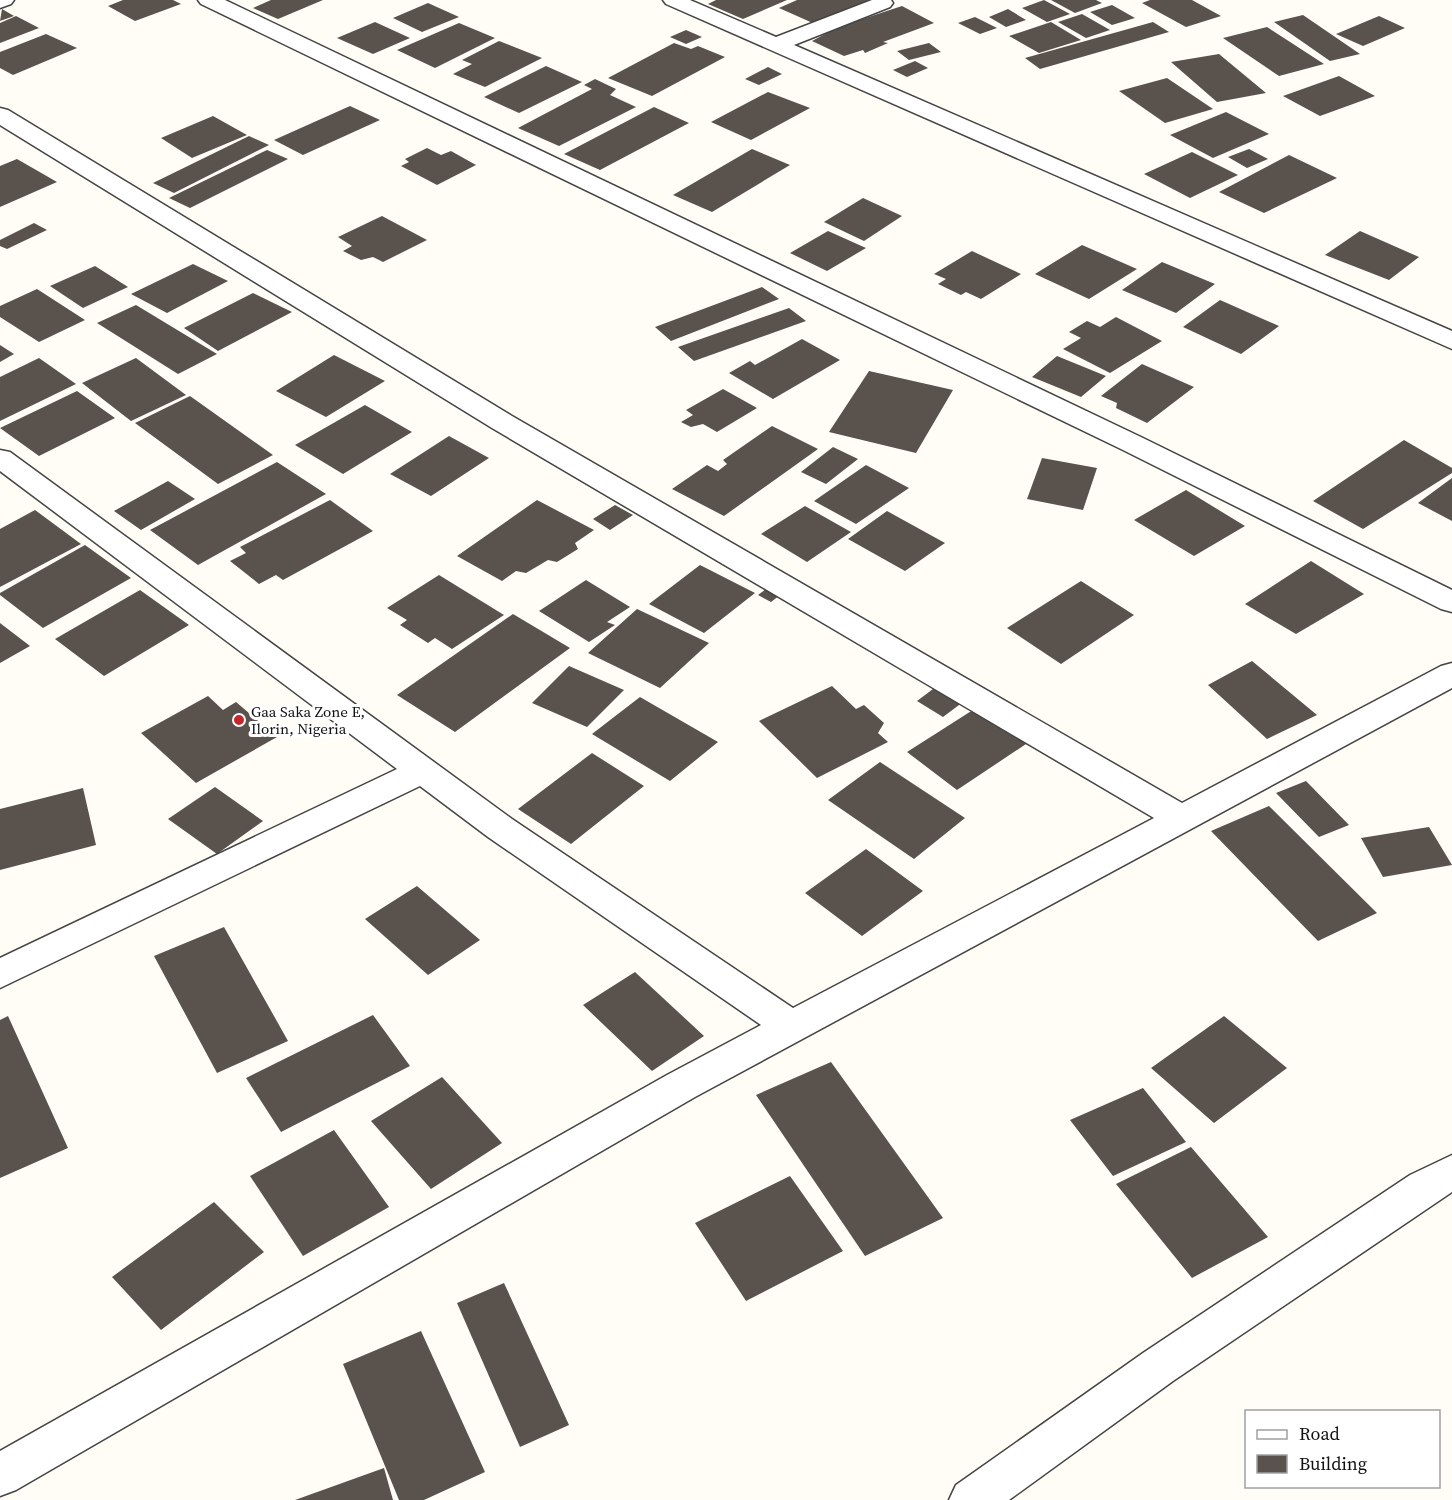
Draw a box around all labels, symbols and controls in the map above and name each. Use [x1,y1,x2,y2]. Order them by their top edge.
place label: Gaa Saka Zone E, Ilorin, Nigeria [251,701,365,739]
marker: Gaa Saka Zone E, Ilorin, Nigeria [232,713,246,727]
legend [1245,1410,1440,1488]
text: Road [1299,1421,1340,1446]
text: Building [1299,1451,1367,1476]

